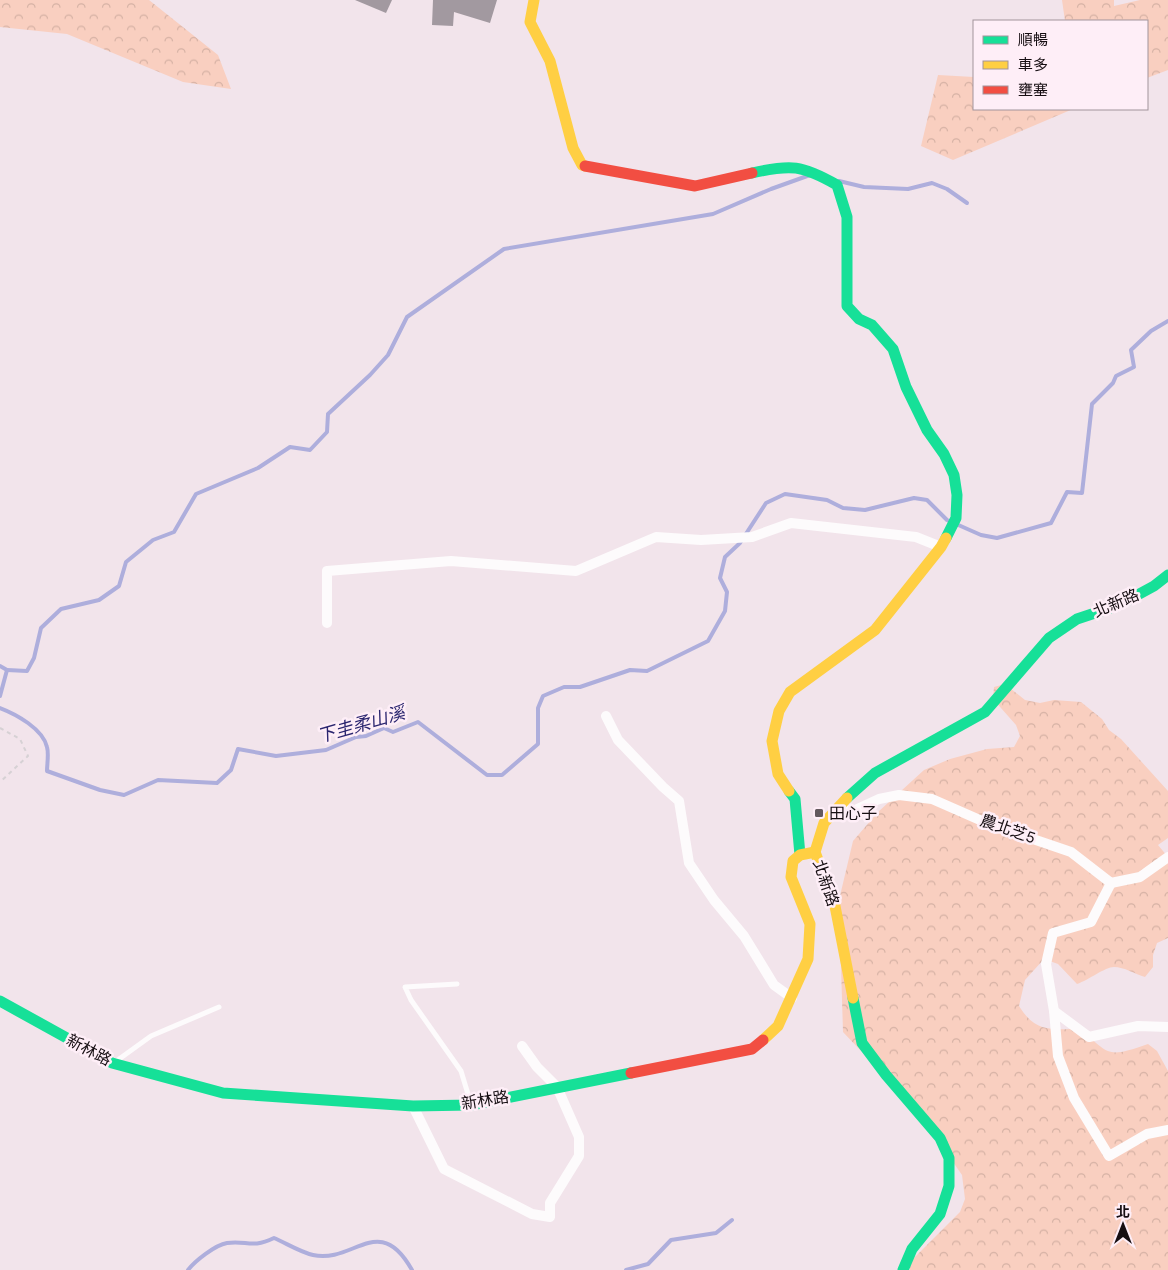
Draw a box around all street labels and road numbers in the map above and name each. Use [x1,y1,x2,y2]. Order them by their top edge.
street label: 北新路 [1090,585,1142,621]
street label: 農北芝5 [978,811,1038,847]
street label: 北新路 [809,857,843,909]
street label: 新林路 [63,1030,115,1070]
street label: 新林路 [460,1087,510,1113]

